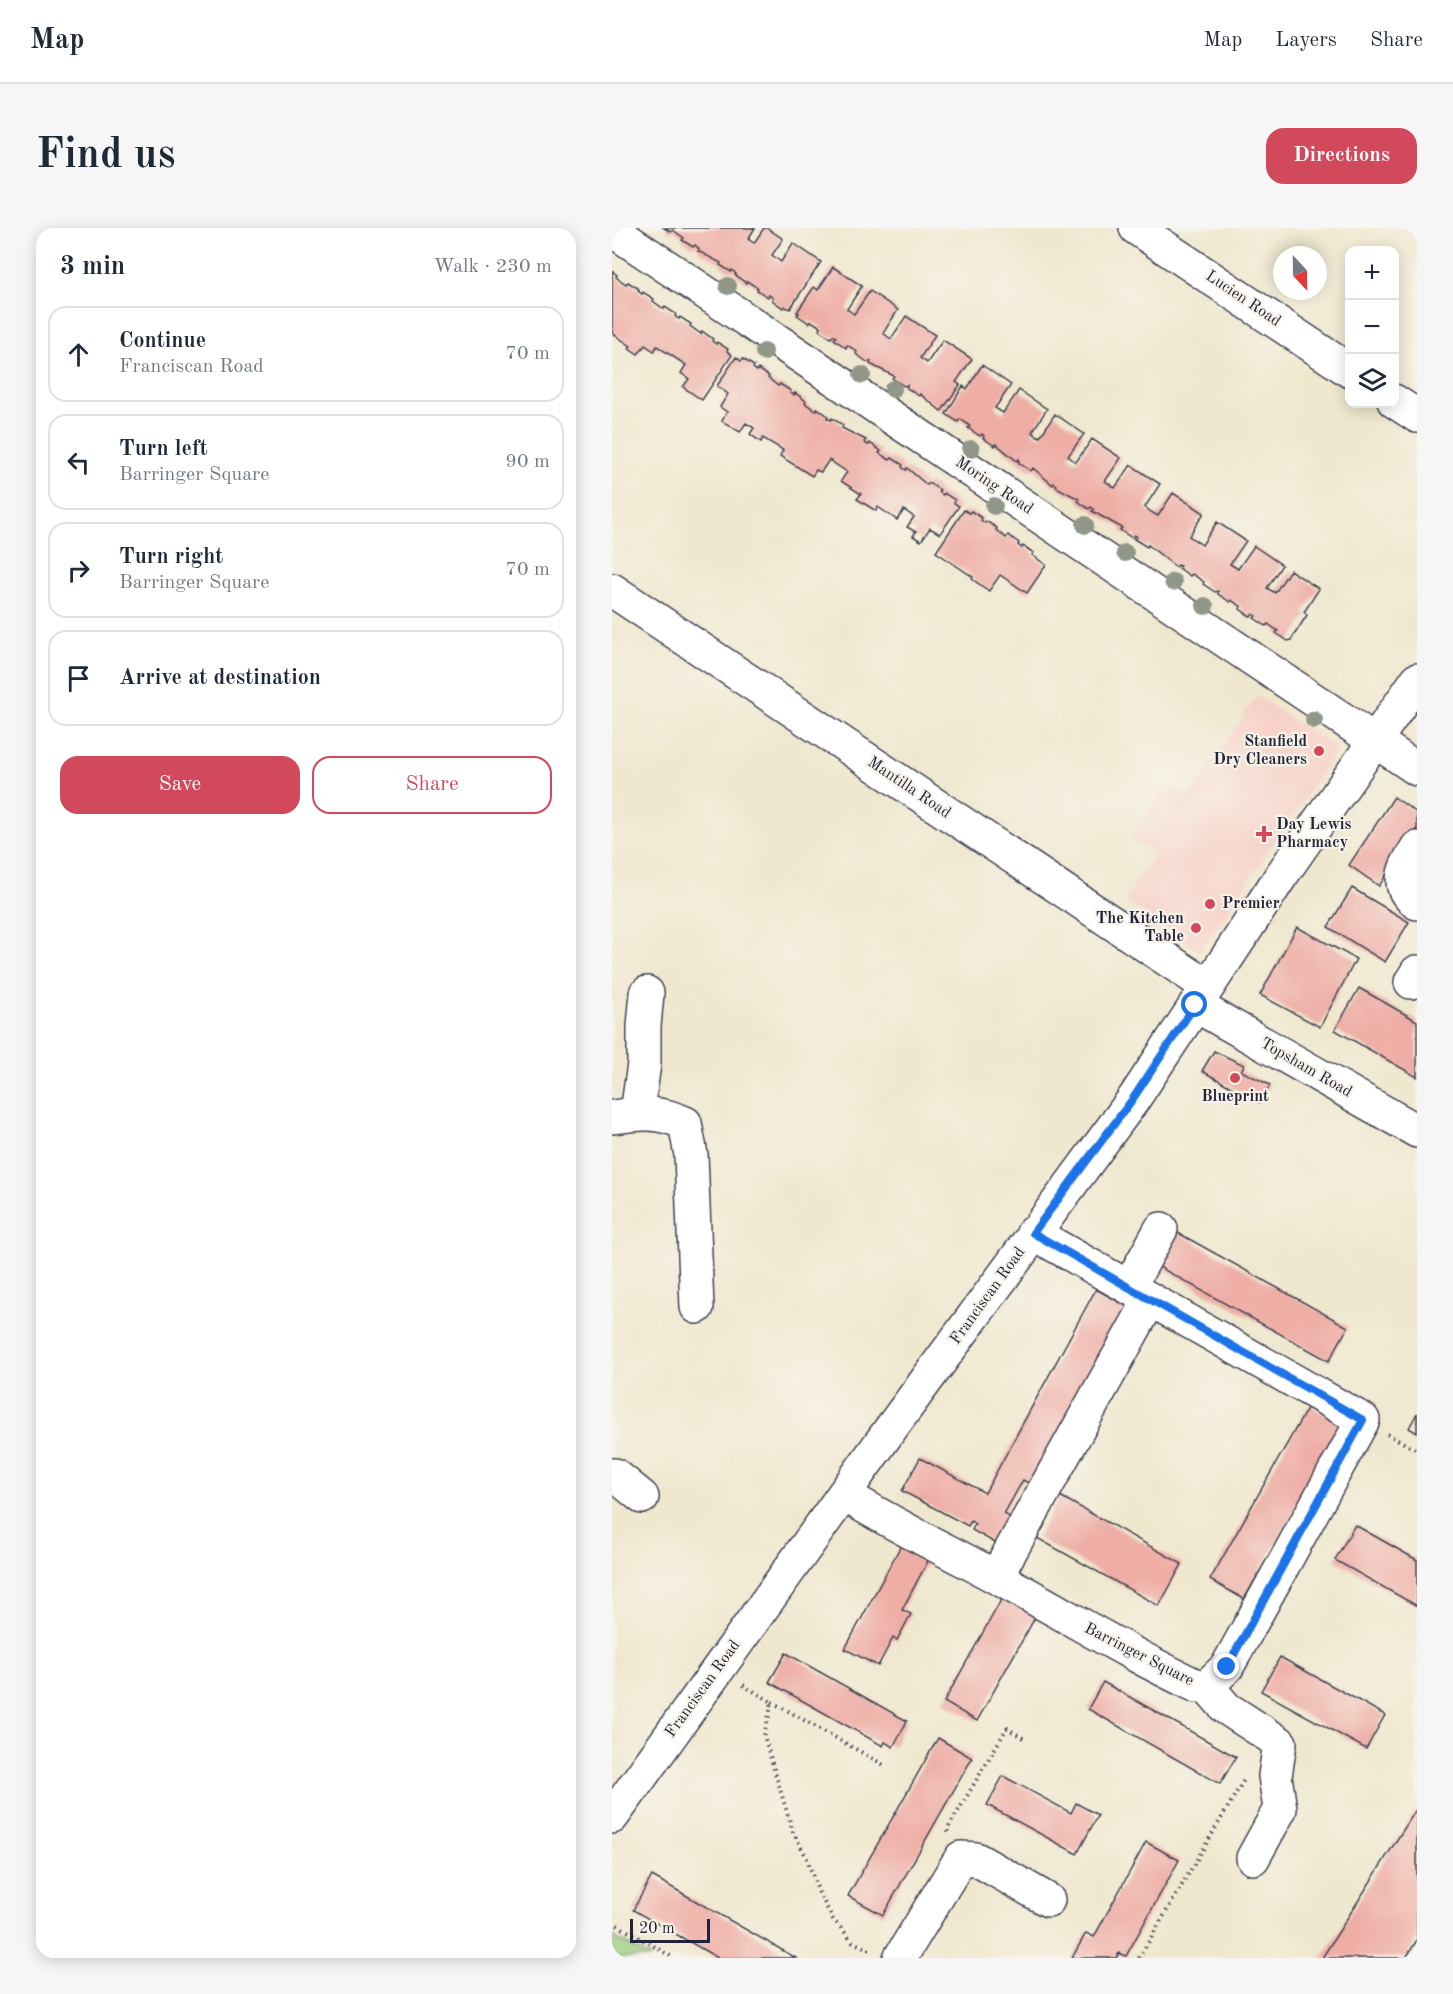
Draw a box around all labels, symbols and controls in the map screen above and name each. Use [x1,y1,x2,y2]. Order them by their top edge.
text: Map [30,27,84,55]
text: Map [1203,30,1242,51]
text: Layers [1275,30,1337,51]
text: Share [1370,30,1423,51]
button: Directions [1266,128,1417,184]
text: Find us [36,135,175,177]
north arrow [1273,246,1327,300]
map controls [1345,246,1399,408]
button: + [1345,246,1399,300]
text: 3 min [60,254,125,280]
text: Walk · 230 m [433,257,552,277]
street label: Lucien Road [1203,268,1283,330]
button: − [1345,300,1399,354]
text: Continue [119,330,206,352]
icon: ahead [62,338,95,371]
text: 70 m [505,344,550,364]
button: layers [1345,354,1399,408]
text: Franciscan Road [119,357,264,377]
text: Turn left [119,438,208,460]
icon: left [62,446,95,479]
text: 90 m [505,452,550,472]
street label: Moring Road [952,454,1036,518]
text: Barringer Square [119,465,269,485]
text: Turn right [119,546,223,568]
icon: right [62,554,95,587]
text: 70 m [505,560,550,580]
text: Barringer Square [119,573,269,593]
icon: arrive [62,662,95,695]
text: Arrive at destination [119,667,321,689]
place label: Stanfield Dry Cleaners [1213,734,1307,768]
marker: Stanfield Dry Cleaners [1312,744,1326,758]
street label: Mantilla Road [865,754,953,822]
button: Save [60,756,300,814]
button: Share [312,756,552,814]
place label: Day Lewis Pharmacy [1276,817,1352,851]
marker: Day Lewis Pharmacy [1257,827,1271,841]
place label: Premier [1222,896,1280,912]
marker: Premier [1203,897,1217,911]
place label: The Kitchen Table [1096,911,1184,945]
marker: The Kitchen Table [1189,921,1203,935]
route start [1181,991,1207,1017]
street label: Topsham Road [1257,1035,1355,1101]
marker: Blueprint [1228,1071,1242,1085]
place label: Blueprint [1201,1089,1269,1105]
street label: Franciscan Road [947,1244,1029,1348]
street label: Barringer Square [1082,1621,1196,1689]
street label: Franciscan Road [662,1637,744,1741]
route end [1213,1653,1239,1679]
scale bar [630,1916,710,1944]
text: 20 m [639,1921,675,1937]

